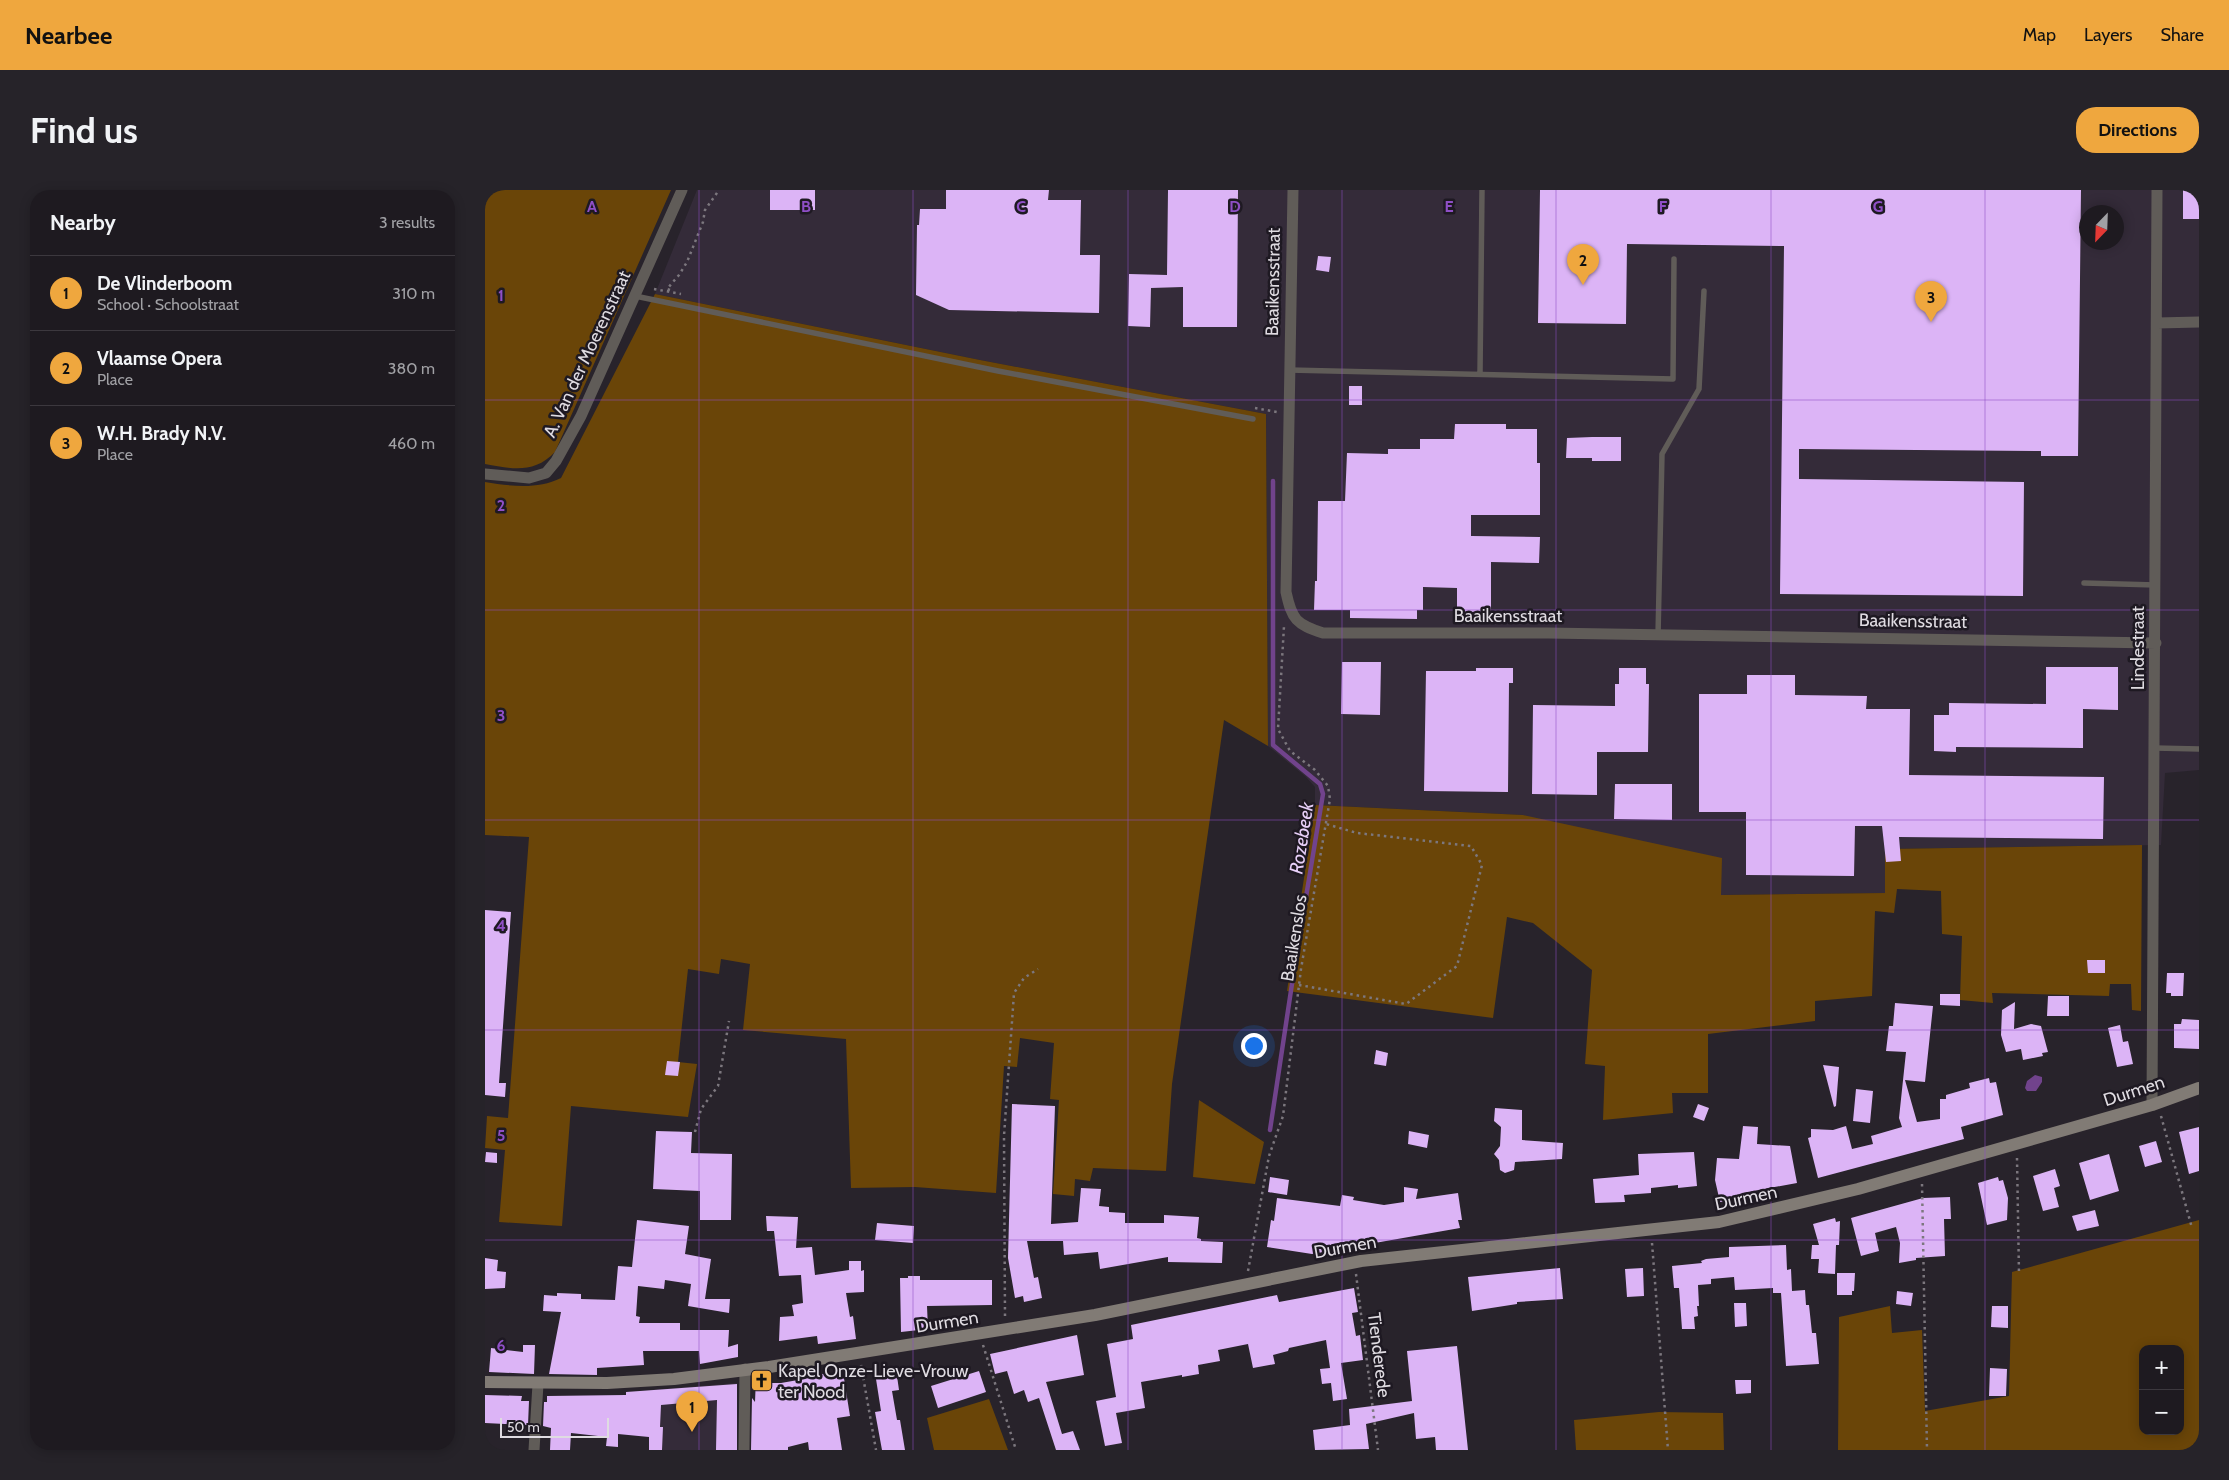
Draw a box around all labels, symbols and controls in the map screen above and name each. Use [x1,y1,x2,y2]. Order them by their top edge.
text: Nearbee [25,21,112,50]
text: Map [2023,24,2056,46]
text: Layers [2084,24,2133,46]
text: Share [2161,24,2204,46]
button: Directions [2076,107,2199,153]
text: Find us [30,109,138,152]
text: A [587,197,597,216]
text: B [801,197,811,216]
text: C [1016,197,1026,216]
text: D [1229,197,1241,216]
text: E [1444,197,1454,216]
text: F [1659,197,1668,216]
text: G [1873,197,1883,216]
north arrow [2079,205,2124,250]
text: Nearby [50,210,116,235]
text: 3 results [379,213,435,232]
street label: Baaikensstraat [1261,228,1285,336]
pin: 2 [1567,244,1599,285]
street label: A. Van der Moerenstraat [539,267,635,441]
text: De Vlinderboom [97,272,232,295]
pin: 3 [1915,281,1947,322]
text: 1 [63,284,69,303]
text: 310 m [392,284,435,303]
text: 1 [498,286,504,305]
text: School · Schoolstraat [97,295,239,314]
text: Vlaamse Opera [97,347,222,370]
text: 2 [62,359,70,378]
text: 380 m [388,359,435,378]
text: Place [97,370,133,389]
text: W.H. Brady N.V. [97,422,226,445]
text: 3 [62,434,70,453]
text: 460 m [388,434,435,453]
text: Place [97,445,133,464]
text: 2 [497,496,505,515]
street label: Baaikensstraat [1454,605,1562,627]
street label: Lindestraat [2127,606,2149,690]
street label: Baaikensstraat [1859,609,1967,633]
text: 3 [497,706,505,725]
water label: Rozebeek [1284,800,1319,876]
street label: Baaikenslos [1276,893,1312,983]
text: 4 [496,916,506,935]
your location [1241,1033,1267,1059]
street label: Durmen [2101,1071,2167,1111]
text: 5 [497,1126,505,1145]
street label: Durmen [1713,1181,1779,1215]
street label: Durmen [1312,1231,1378,1263]
street label: Durmen [914,1306,980,1338]
street label: Tienderede [1363,1311,1395,1399]
text: 6 [497,1336,506,1355]
map controls [2139,1345,2184,1435]
button: + [2139,1345,2184,1390]
place label: Kapel Onze-Lieve-Vrouw ter Nood [778,1360,969,1403]
church icon: Kapel Onze-Lieve-Vrouw ter Nood [750,1369,774,1393]
button: − [2139,1390,2184,1435]
pin: 1 [676,1391,708,1432]
scale bar [500,1415,609,1438]
text: 50 m [507,1418,540,1436]

